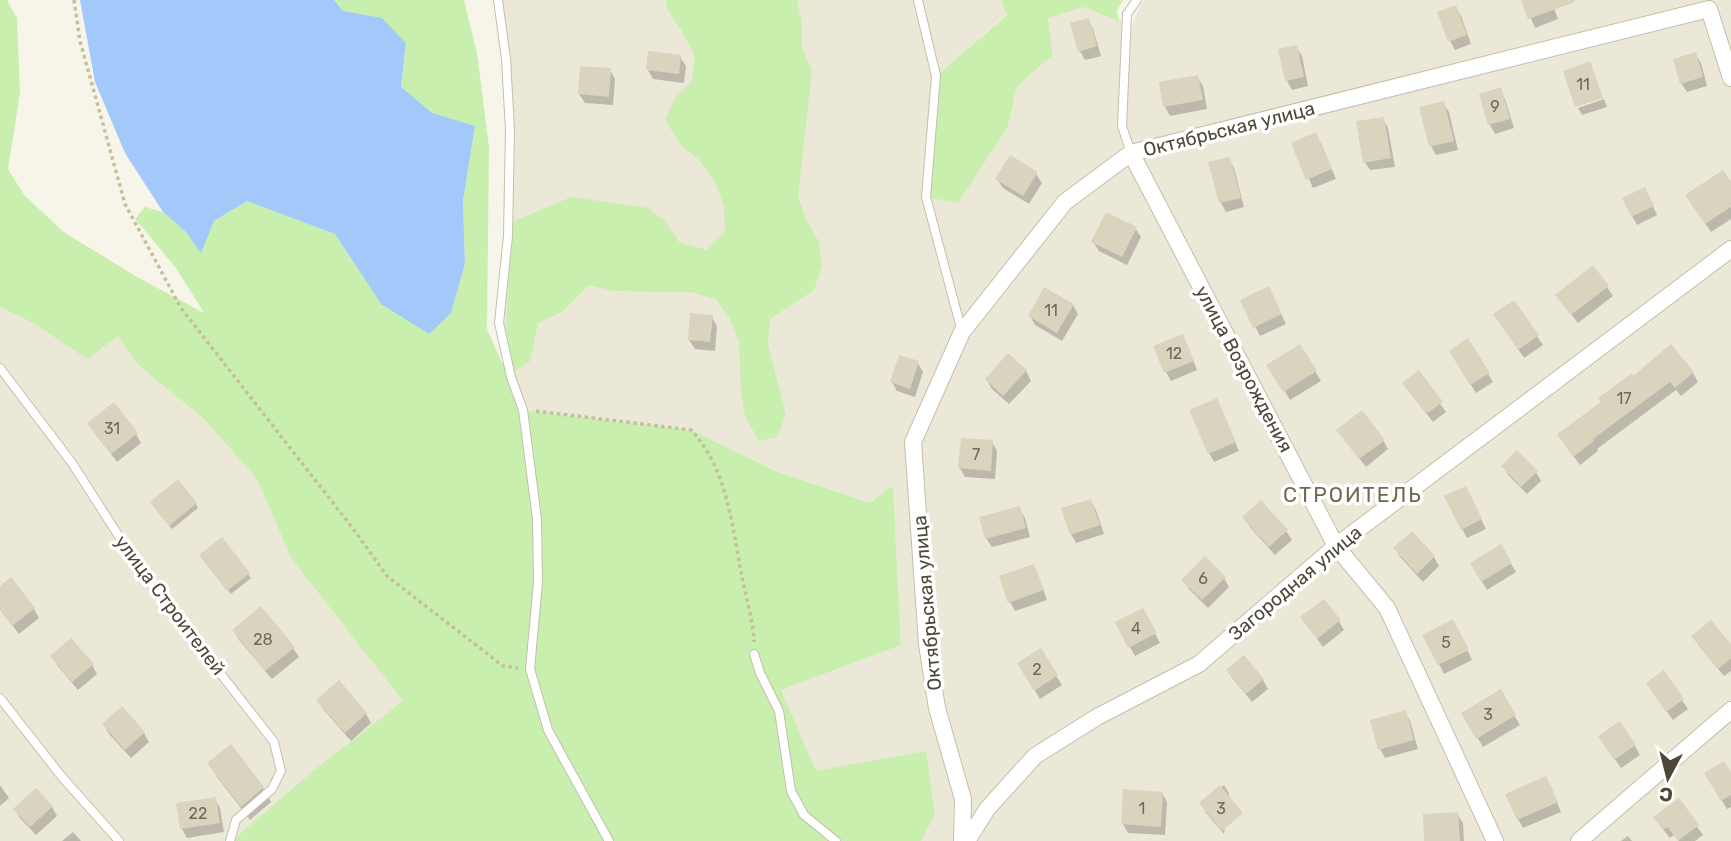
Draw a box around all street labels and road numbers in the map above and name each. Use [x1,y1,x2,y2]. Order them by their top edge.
street label: Октябрьская улица [1141,97,1317,161]
street label: улица Возрождения [1190,282,1298,456]
street label: Октябрьская улица [908,514,946,692]
street label: Загородная улица [1224,521,1366,645]
street label: улица Строителей [110,531,230,679]

